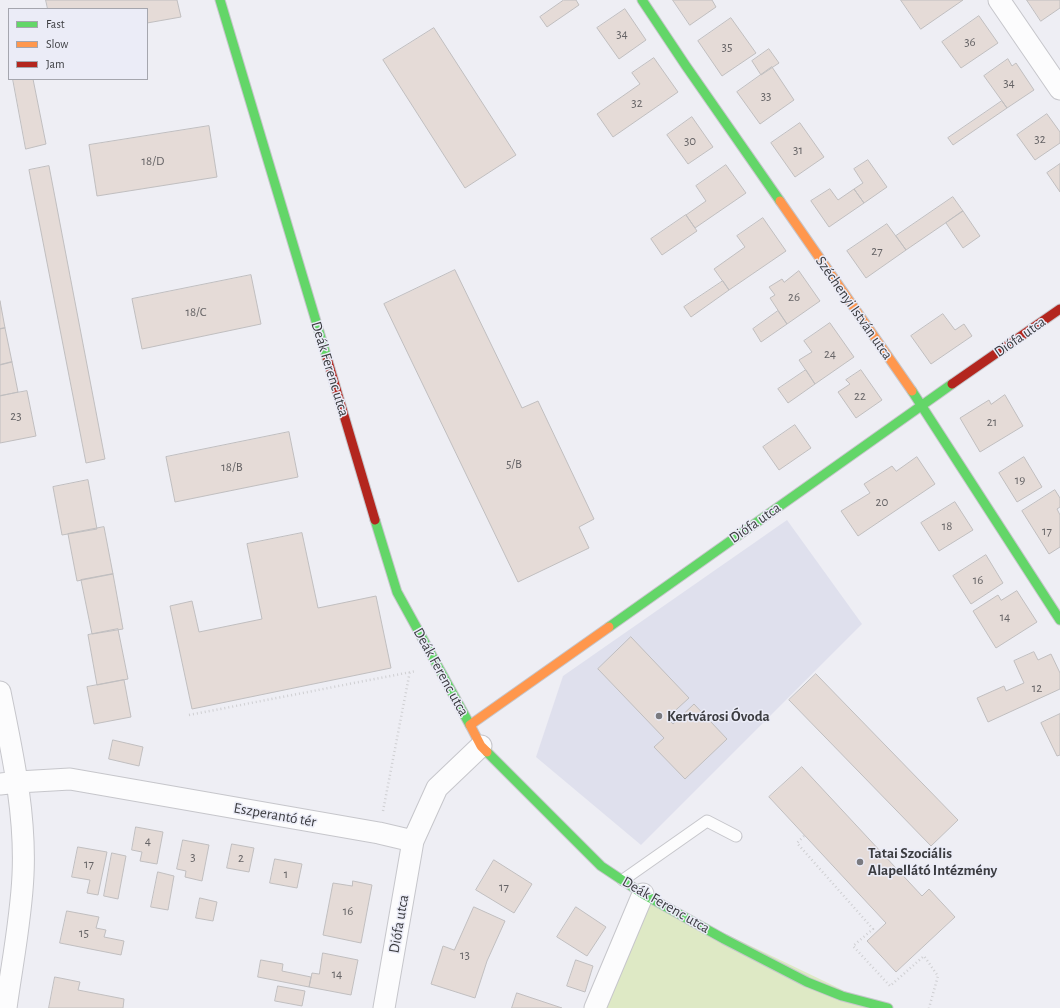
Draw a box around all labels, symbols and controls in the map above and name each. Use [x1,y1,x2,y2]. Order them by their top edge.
legend [8,8,148,80]
text: Fast [46,18,65,30]
house number: 34 [616,26,628,42]
house number: 36 [964,34,976,50]
text: Slow [46,38,68,50]
house number: 35 [722,39,732,55]
text: Jam [46,58,65,70]
house number: 34 [1003,75,1015,91]
house number: 33 [761,88,771,104]
house number: 32 [631,95,643,111]
house number: 32 [1034,131,1046,147]
house number: 30 [684,133,696,149]
house number: 31 [793,142,803,158]
house number: 18/D [142,153,164,169]
house number: 27 [871,243,883,259]
street label: Széchenyi István utca [812,253,896,363]
house number: 26 [788,289,800,305]
house number: 18/C [185,304,207,320]
street label: Diófa utca [991,313,1049,361]
street label: Deák Ferenc utca [307,319,353,419]
house number: 24 [824,346,836,362]
house number: 22 [854,388,866,404]
house number: 23 [10,408,22,424]
house number: 21 [987,414,997,430]
house number: 5/B [506,456,522,472]
house number: 18/B [221,459,243,475]
house number: 19 [1015,472,1025,488]
house number: 20 [876,494,888,510]
street label: Diófa utca [726,499,784,547]
house number: 18 [942,518,952,534]
house number: 17 [1042,523,1052,539]
house number: 16 [973,572,983,588]
house number: 14 [1000,609,1010,625]
street label: Deák Ferenc utca [409,625,473,719]
house number: 12 [1032,680,1042,696]
place label: Kertvárosi Óvoda [667,707,770,725]
marker: Kertvárosi Óvoda [654,711,664,721]
street label: Eszperantó tér [232,799,318,831]
house number: 4 [145,833,151,849]
place label: Tatai Szociális Alapellátó Intézmény [868,844,997,879]
house number: 3 [190,849,196,865]
house number: 2 [238,850,244,866]
house number: 17 [84,856,94,872]
marker: Tatai Szociális Alapellátó Intézmény [855,857,865,867]
house number: 1 [284,866,288,882]
street label: Deák Ferenc utca [619,873,713,937]
house number: 17 [499,879,509,895]
street label: Diófa utca [385,893,413,955]
house number: 16 [343,903,353,919]
house number: 15 [79,925,89,941]
house number: 13 [460,947,470,963]
house number: 14 [332,966,342,982]

